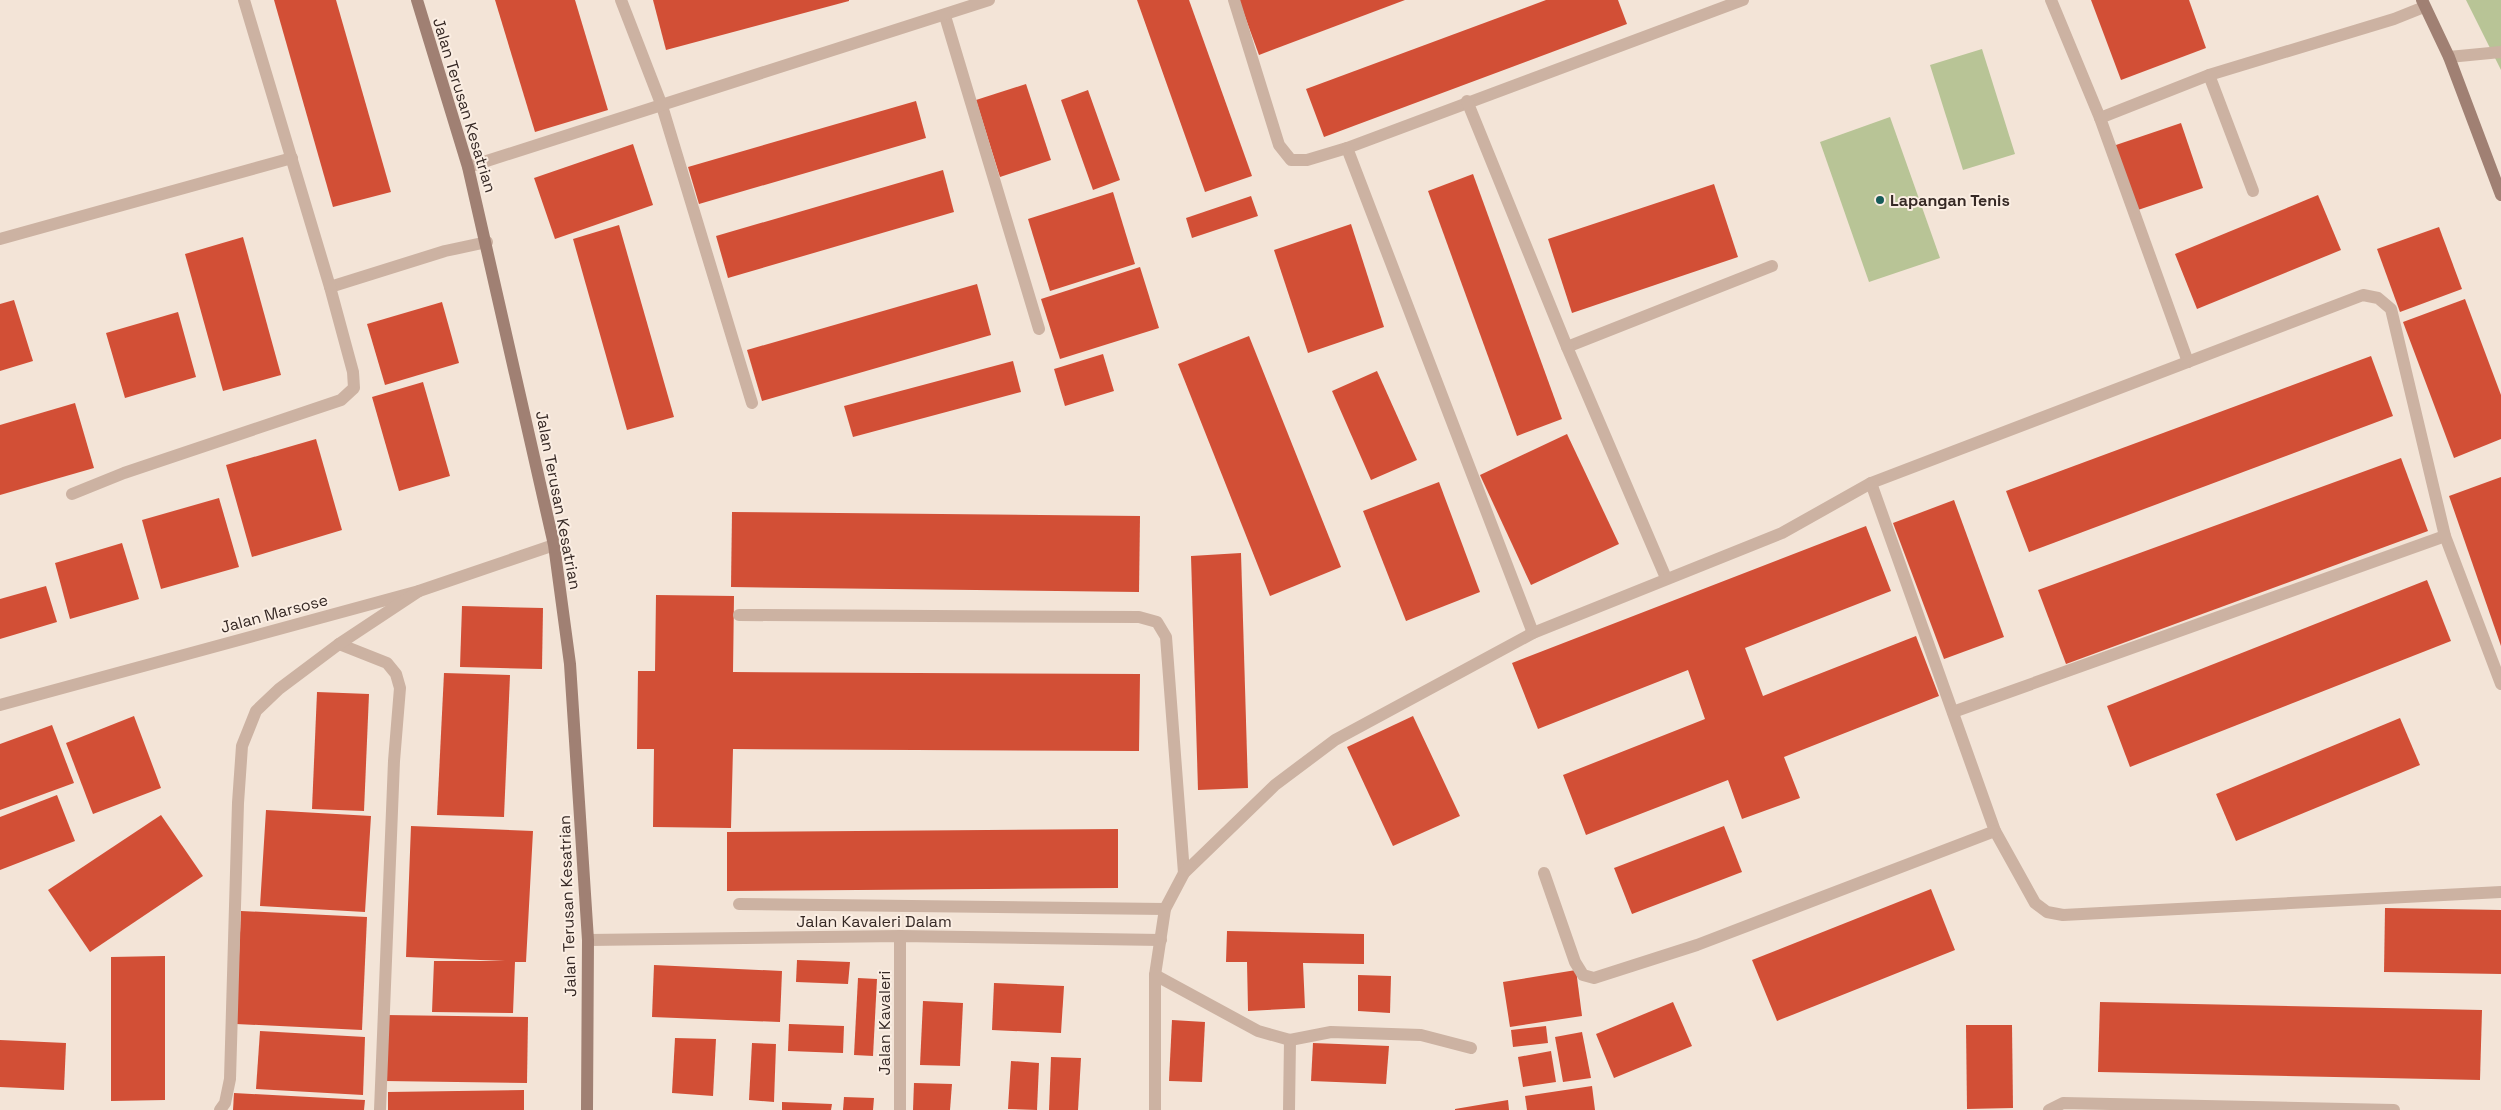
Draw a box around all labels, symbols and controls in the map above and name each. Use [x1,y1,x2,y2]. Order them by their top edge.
street label: Jalan Terusan Kesatrian [428,15,501,195]
place label: Lapangan Tenis [1890,190,2010,211]
marker: Lapangan Tenis [1874,194,1886,206]
street label: Jalan Terusan Kesatrian [531,409,586,591]
street label: Jalan Marsose [218,589,330,638]
street label: Jalan Terusan Kesatrian [554,815,581,997]
street label: Jalan Kavaleri Dalam [796,911,952,932]
street label: Jalan Kavaleri [874,971,895,1075]

